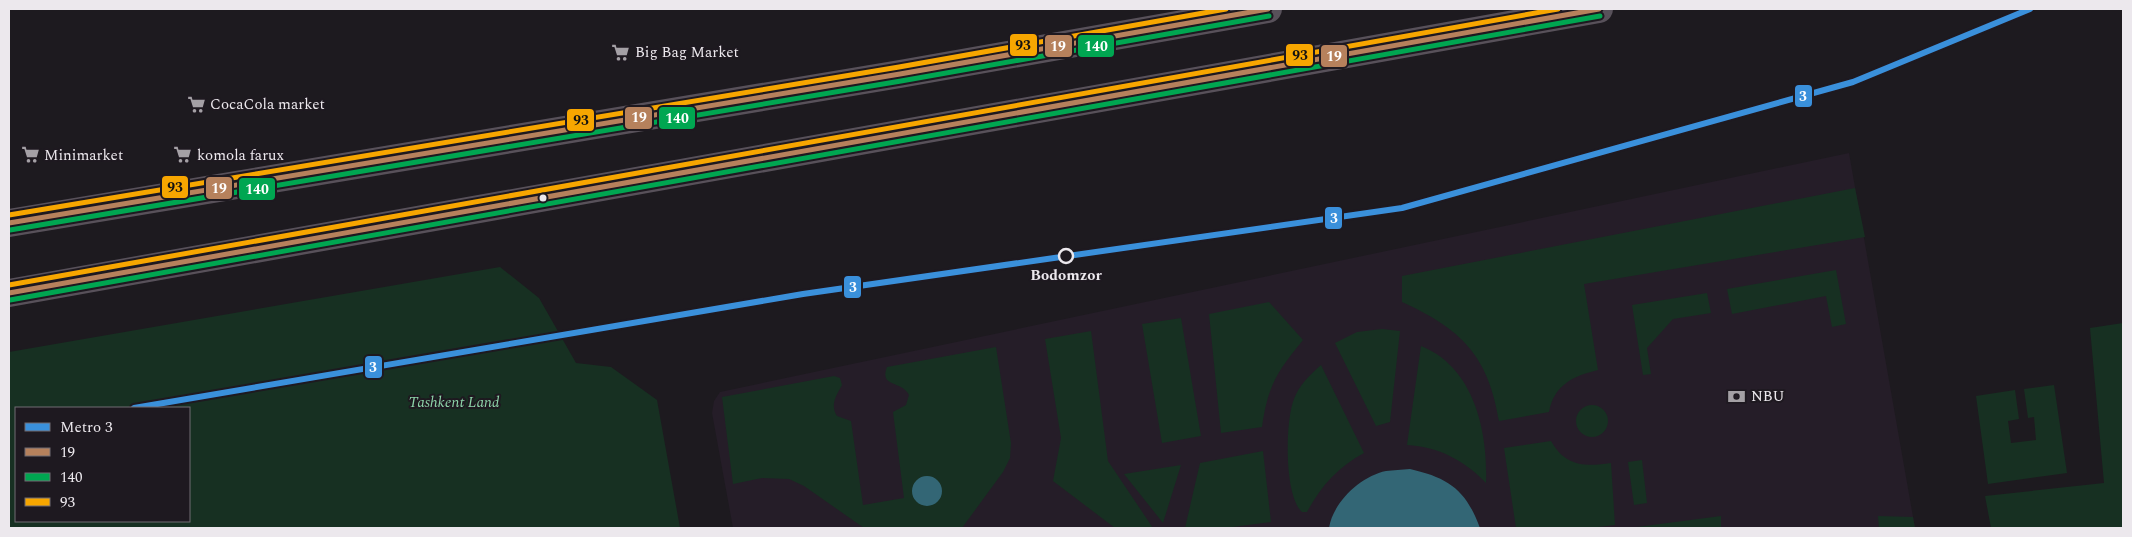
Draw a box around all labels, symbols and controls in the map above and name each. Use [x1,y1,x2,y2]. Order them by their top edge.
line badge: 93 [1009,33,1038,57]
line badge: 19 [1044,34,1073,58]
line badge: 140 [1077,34,1115,58]
text: 93 [1015,35,1031,56]
text: 19 [1050,36,1066,57]
text: 140 [1084,36,1108,57]
place label: Big Bag Market [635,41,739,64]
supermarket icon: Big Bag Market [611,42,631,62]
line badge: 93 [1285,43,1314,67]
line badge: 19 [1320,44,1348,68]
text: 93 [1292,45,1308,66]
text: 19 [1326,46,1342,67]
line badge: 3 [1794,84,1813,108]
text: 3 [1799,86,1807,107]
place label: CocaCola market [210,93,325,116]
supermarket icon: CocaCola market [186,94,206,114]
line badge: 19 [624,106,653,130]
line badge: 140 [658,106,696,130]
text: 19 [631,107,647,128]
line badge: 93 [566,108,595,132]
text: 140 [665,108,689,129]
text: 93 [573,110,589,131]
place label: Minimarket [44,144,123,167]
place label: komola farux [197,144,285,167]
supermarket icon: Minimarket [20,145,40,165]
supermarket icon: komola farux [173,145,193,165]
line badge: 93 [161,175,189,199]
line badge: 19 [205,176,233,200]
text: 93 [167,177,183,198]
line badge: 140 [238,177,276,201]
text: 19 [211,178,227,199]
text: 140 [245,179,269,200]
unlabelled marker [538,193,548,203]
line badge: 3 [1324,206,1343,230]
text: 3 [1330,208,1338,229]
marker: Bodomzor [1058,248,1074,264]
place label: Bodomzor [1030,264,1102,287]
line badge: 3 [843,275,862,299]
text: 3 [849,277,857,298]
line badge: 3 [364,355,383,379]
text: 3 [369,357,377,378]
place label: NBU [1751,385,1785,408]
bank icon: NBU [1727,386,1747,406]
park label: Tashkent Land [408,391,500,414]
legend [15,407,190,522]
text: Metro 3 [60,416,113,439]
text: 19 [60,441,75,464]
text: 140 [60,466,83,489]
text: 93 [60,491,76,514]

